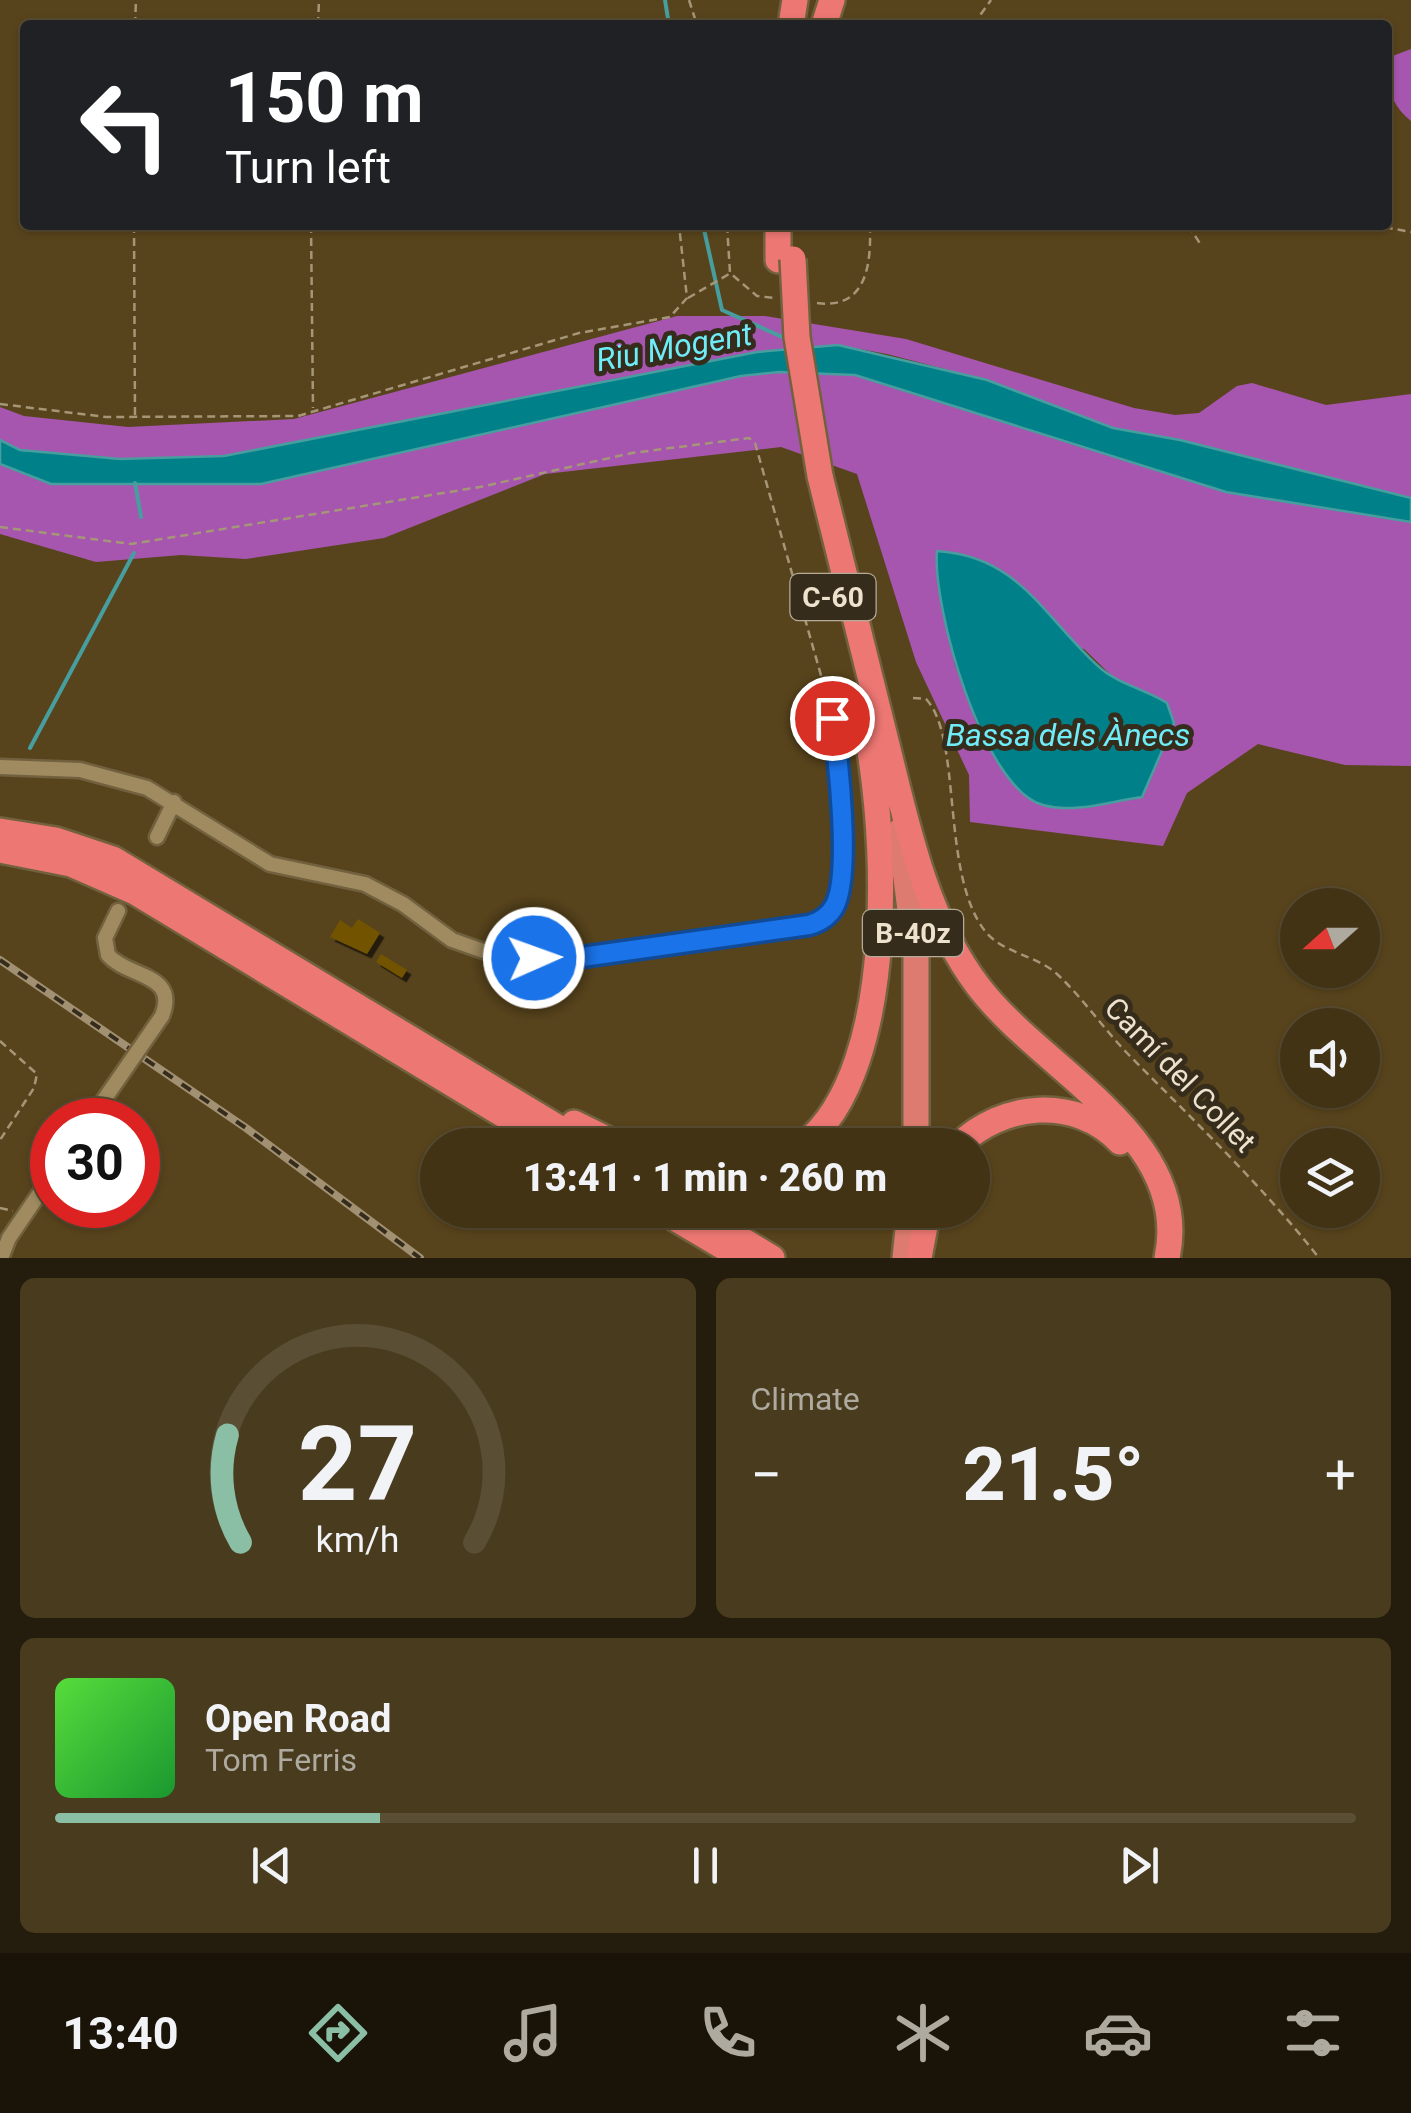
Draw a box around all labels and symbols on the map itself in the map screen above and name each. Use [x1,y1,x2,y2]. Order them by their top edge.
water label: Riu Mogent [593,314,756,379]
road number: C-60 [790,574,876,620]
pin [790,676,875,761]
water label: Bassa dels Ànecs [946,716,1190,754]
north arrow [1280,888,1380,988]
position arrow [482,906,586,1010]
road number: B-40z [863,910,963,956]
street label: Camí del Collet [1098,990,1263,1159]
speed limit sign: 30 [30,1098,160,1228]

